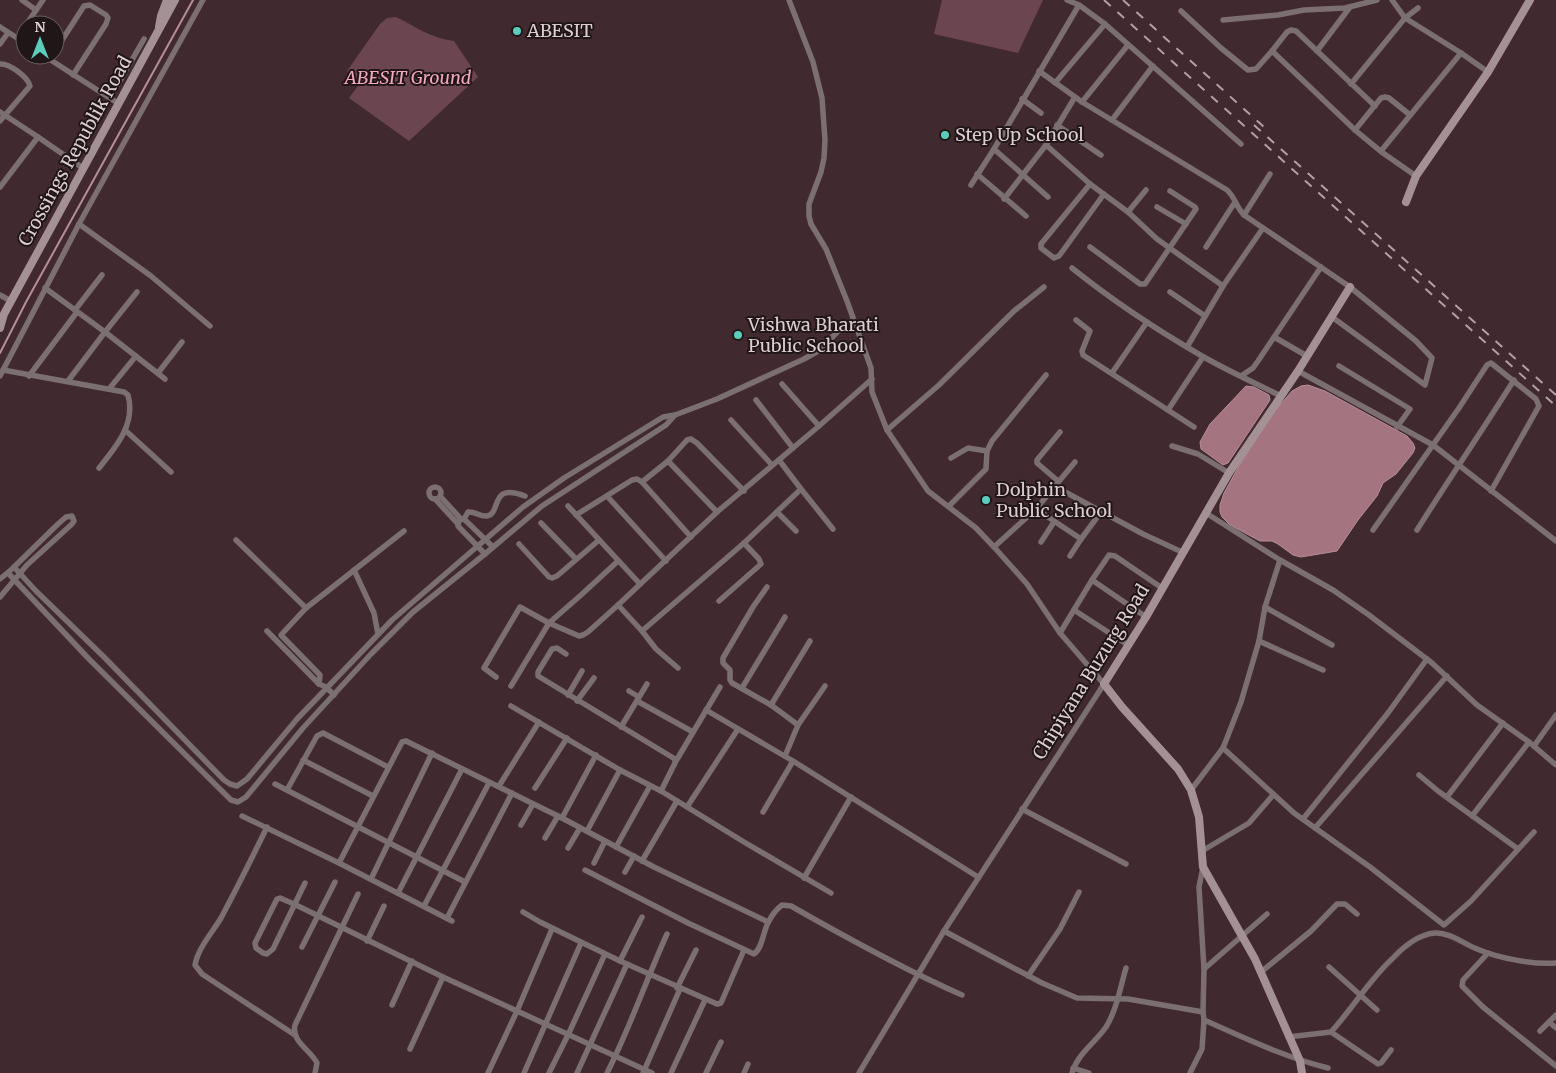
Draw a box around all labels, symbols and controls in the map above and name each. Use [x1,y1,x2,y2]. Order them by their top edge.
north arrow [15,15,65,65]
text: N [34,18,46,36]
place label: ABESIT [526,19,593,42]
marker: ABESIT [511,25,523,37]
street label: Crossings Republik Road [13,52,137,250]
park label: ABESIT Ground [343,66,472,89]
place label: Step Up School [955,123,1084,146]
marker: Step Up School [939,129,951,141]
place label: Vishwa Bharati Public School [747,313,879,357]
marker: Vishwa Bharati Public School [732,329,744,341]
place label: Dolphin Public School [996,478,1113,522]
marker: Dolphin Public School [980,494,992,506]
street label: Chipiyana Buzurg Road [1027,580,1154,764]

